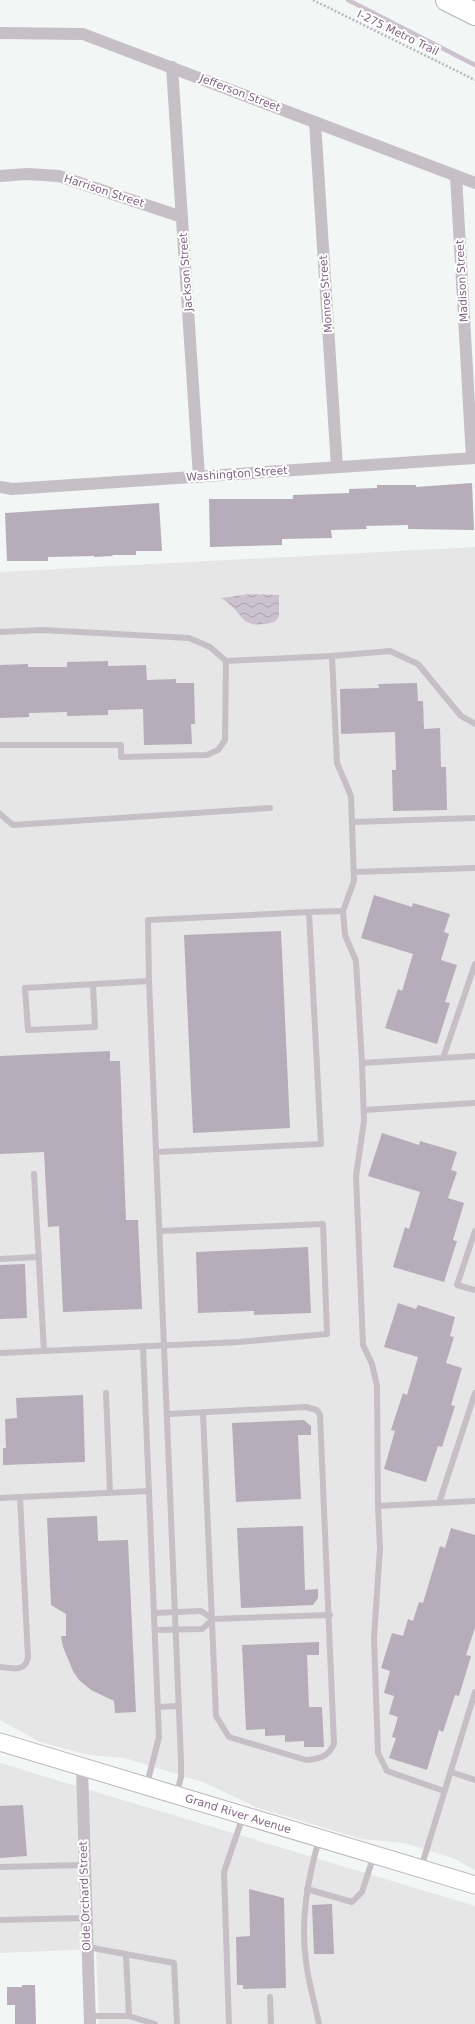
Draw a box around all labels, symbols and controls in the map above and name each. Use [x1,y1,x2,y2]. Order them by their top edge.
street label: I-275 Metro Trail [355,8,441,58]
street label: Jefferson Street [197,71,283,115]
street label: Harrison Street [62,172,146,210]
street label: Jackson Street [177,232,195,313]
street label: Madison Street [453,239,471,323]
street label: Monroe Street [317,254,335,333]
street label: Washington Street [186,464,289,484]
street label: Grand River Avenue [183,1792,293,1836]
street label: Olde Orchard Street [77,1840,93,1951]

